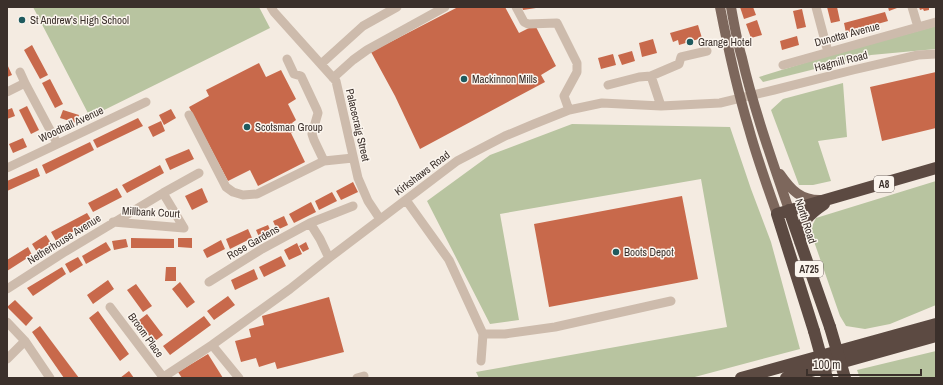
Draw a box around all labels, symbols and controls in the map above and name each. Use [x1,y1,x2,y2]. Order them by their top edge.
place label: St Andrew's High School [30,13,129,27]
marker: St Andrew's High School [17,15,27,25]
street label: Dunottar Avenue [813,19,881,49]
place label: Grange Hotel [698,35,752,49]
marker: Grange Hotel [685,37,695,47]
street label: Hagmill Road [813,48,869,74]
place label: Mackinnon Mills [472,72,538,86]
marker: Mackinnon Mills [459,74,469,84]
street label: Palacecraig Street [343,87,373,163]
street label: Woodhall Avenue [36,103,106,145]
place label: Scotsman Group [255,120,323,134]
marker: Scotsman Group [242,122,252,132]
street label: Kirkshaws Road [392,148,452,198]
road number: A8 [874,176,894,192]
street label: North Road [792,197,820,245]
street label: Millbank Court [122,203,181,221]
street label: Netherhouse Avenue [25,211,103,267]
street label: Rose Gardens [224,221,282,263]
place label: Boots Depot [624,245,674,259]
marker: Boots Depot [611,247,621,257]
road number: A725 [795,261,823,277]
street label: Broom Place [125,310,167,360]
scale bar [807,351,921,377]
text: 100 m [813,357,840,373]

